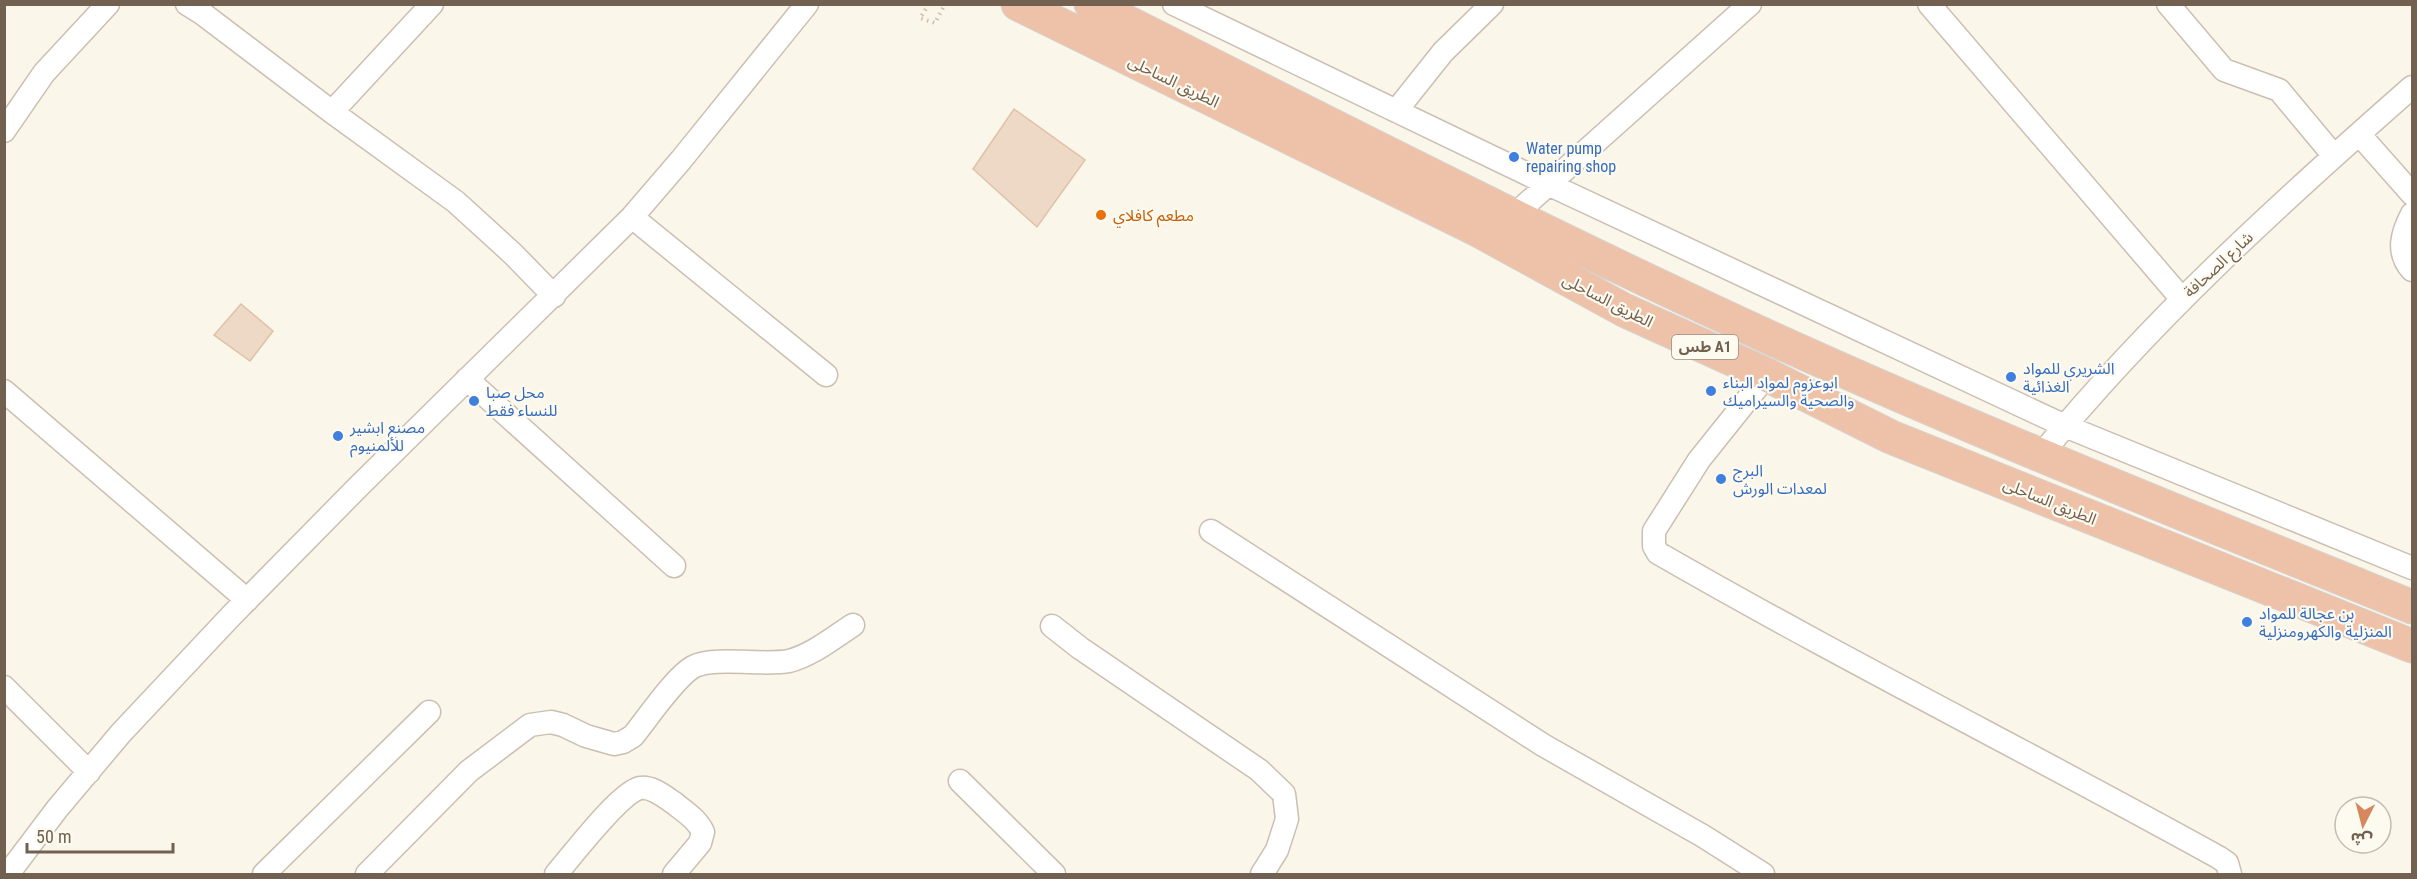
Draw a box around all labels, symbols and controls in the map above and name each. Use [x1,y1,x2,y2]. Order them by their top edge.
street label: الطريق الساحلى [1125,51,1222,113]
place label: Water pump repairing shop [1526,139,1616,176]
marker: Water pump repairing shop [1507,150,1521,164]
place label: مطعم كافلاي [1113,206,1194,228]
marker: مطعم كافلاي [1094,208,1108,222]
street label: شارع الصحافة [2180,227,2259,303]
street label: الطريق الساحلى [1559,270,1656,332]
road number: طس A1 [1672,335,1738,359]
place label: الشريري للمواد الغذائية [2023,359,2115,396]
marker: الشريري للمواد الغذائية [2004,370,2018,384]
place label: ابوعزوم لمواد البناء والصحية والسيراميك [1723,373,1854,410]
place label: محل صبا للنساء فقط [486,383,557,420]
marker: ابوعزوم لمواد البناء والصحية والسيراميك [1704,384,1718,398]
marker: محل صبا للنساء فقط [467,394,481,408]
place label: مصنع ابشير للألمنيوم [349,418,425,458]
marker: مصنع ابشير للألمنيوم [331,429,345,443]
place label: البرج لمعدات الورش [1733,461,1827,498]
marker: البرج لمعدات الورش [1714,472,1728,486]
street label: الطريق الساحلى [2000,474,2099,530]
place label: بن عجالة للمواد المنزلية والكهرومنزلية [2259,604,2392,641]
marker: بن عجالة للمواد المنزلية والكهرومنزلية [2240,615,2254,629]
north arrow [2333,795,2393,855]
scale bar [27,816,172,854]
text: 50 m [36,826,71,847]
text: ش [2350,829,2373,850]

